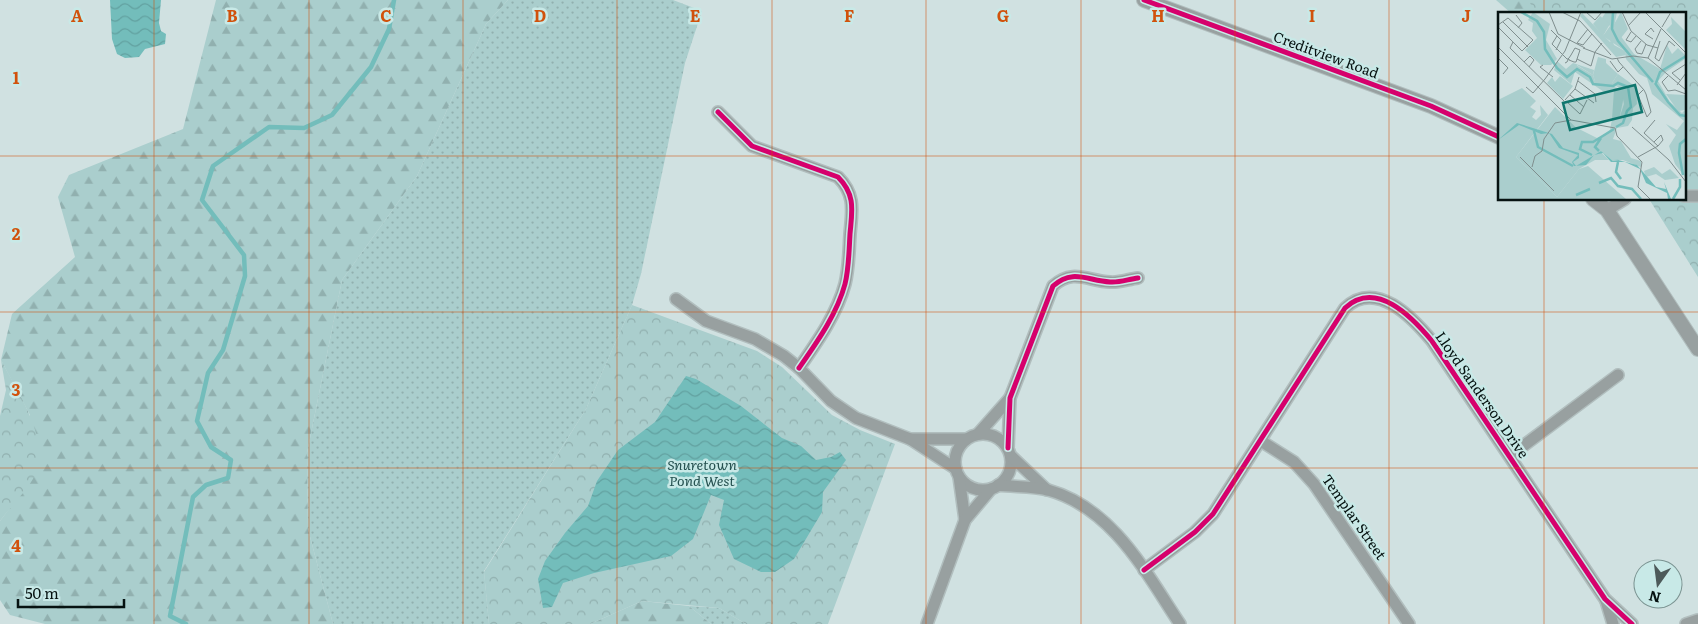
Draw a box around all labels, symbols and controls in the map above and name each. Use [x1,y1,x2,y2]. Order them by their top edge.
text: A [71,3,83,27]
text: B [226,3,238,27]
text: C [380,3,392,27]
text: D [534,3,546,27]
text: E [690,3,701,27]
text: F [844,3,854,27]
text: G [997,3,1009,27]
text: H [1151,3,1165,27]
text: I [1309,3,1315,27]
text: J [1461,3,1471,27]
inset map [1498,12,1686,200]
street label: Creditview Road [1271,26,1382,83]
text: 1 [13,65,20,89]
text: 2 [12,221,21,245]
street label: Lloyd Sanderson Drive [1431,327,1534,462]
text: 3 [12,377,21,401]
park label: Snuretown Pond West [667,454,737,490]
street label: Templar Street [1318,470,1392,563]
text: 4 [11,533,21,557]
north arrow [1633,559,1683,609]
scale bar [18,576,124,608]
text: 50 m [25,581,59,604]
text: N [1646,586,1663,609]

